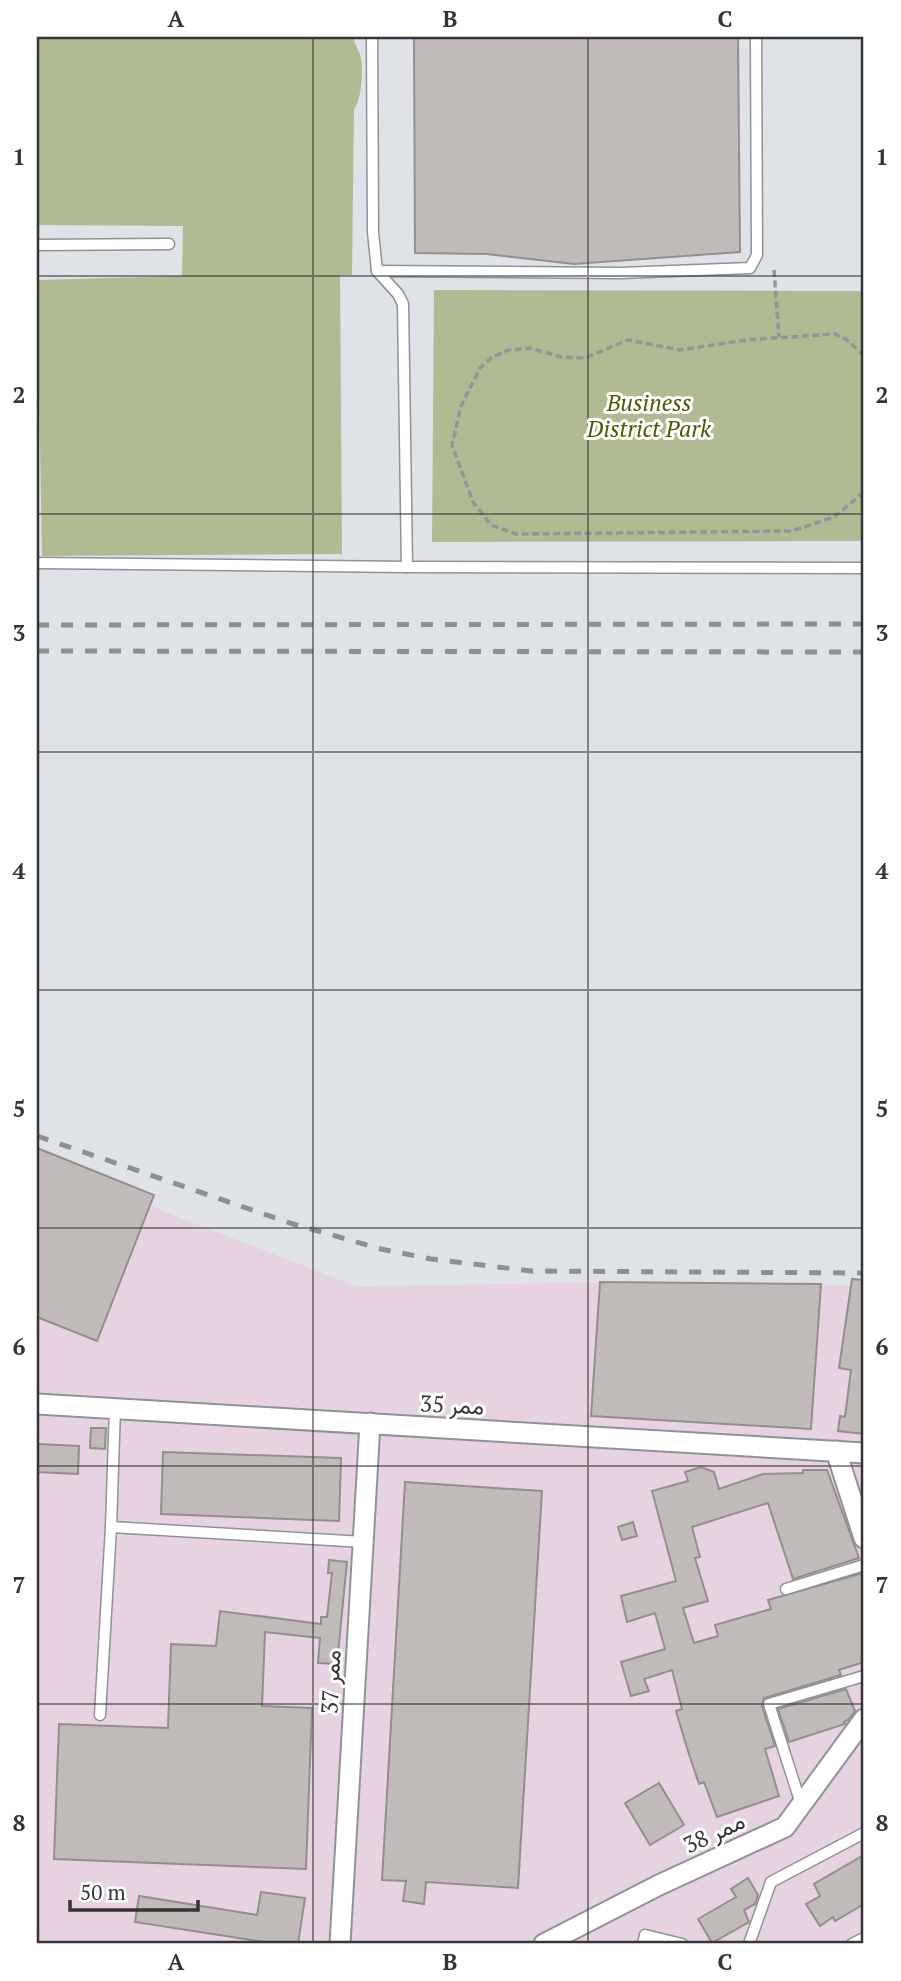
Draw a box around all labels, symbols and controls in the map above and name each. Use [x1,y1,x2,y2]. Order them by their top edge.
text: A [168,3,185,34]
text: B [443,3,458,34]
text: C [718,3,733,34]
text: 1 [13,141,26,172]
text: 1 [876,141,889,172]
text: 2 [13,379,26,410]
text: 2 [876,379,889,410]
park label: Business District Park [586,387,712,444]
text: 3 [13,617,26,648]
text: 3 [876,617,889,648]
text: 4 [13,855,26,886]
text: 4 [876,855,889,886]
text: 5 [13,1093,26,1124]
text: 5 [876,1093,889,1124]
text: 6 [13,1331,26,1362]
text: 6 [876,1331,889,1362]
street label: ممر 35 [419,1387,485,1422]
text: 7 [13,1569,26,1600]
text: 7 [876,1569,889,1600]
street label: ممر 37 [313,1649,348,1715]
street label: ممر 38 [678,1805,750,1860]
text: 8 [13,1807,26,1838]
text: 8 [876,1807,889,1838]
scale bar [70,1869,198,1913]
text: 50 m [80,1878,126,1906]
text: A [168,1946,185,1977]
text: B [443,1946,458,1977]
text: C [718,1946,733,1977]

